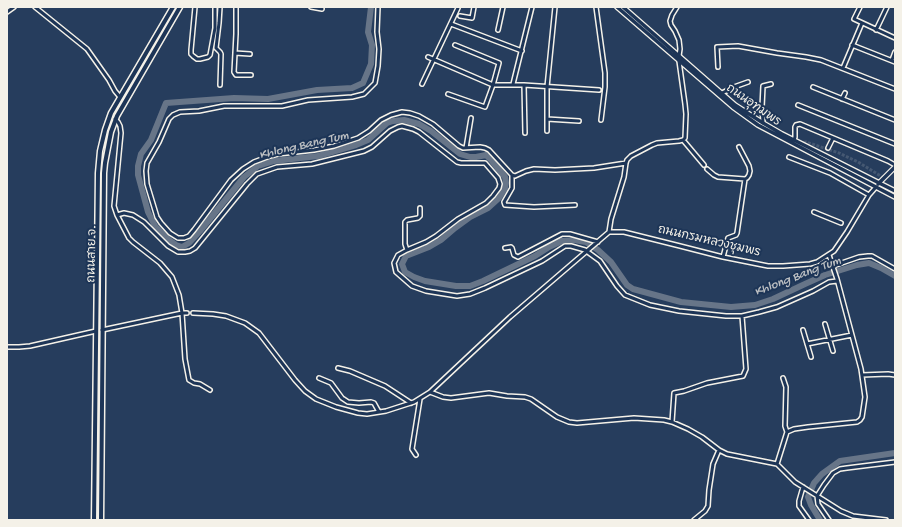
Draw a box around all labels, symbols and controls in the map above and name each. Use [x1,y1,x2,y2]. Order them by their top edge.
street label: ถนนอุทุมพร [723,82,783,130]
water label: Khlong Bang Tum [258,128,350,164]
street label: ถนนกรมหลวงชุมพร [656,223,762,261]
street label: ถนนสาย จ. [85,225,101,283]
water label: Khlong Bang Tum [753,253,843,301]

